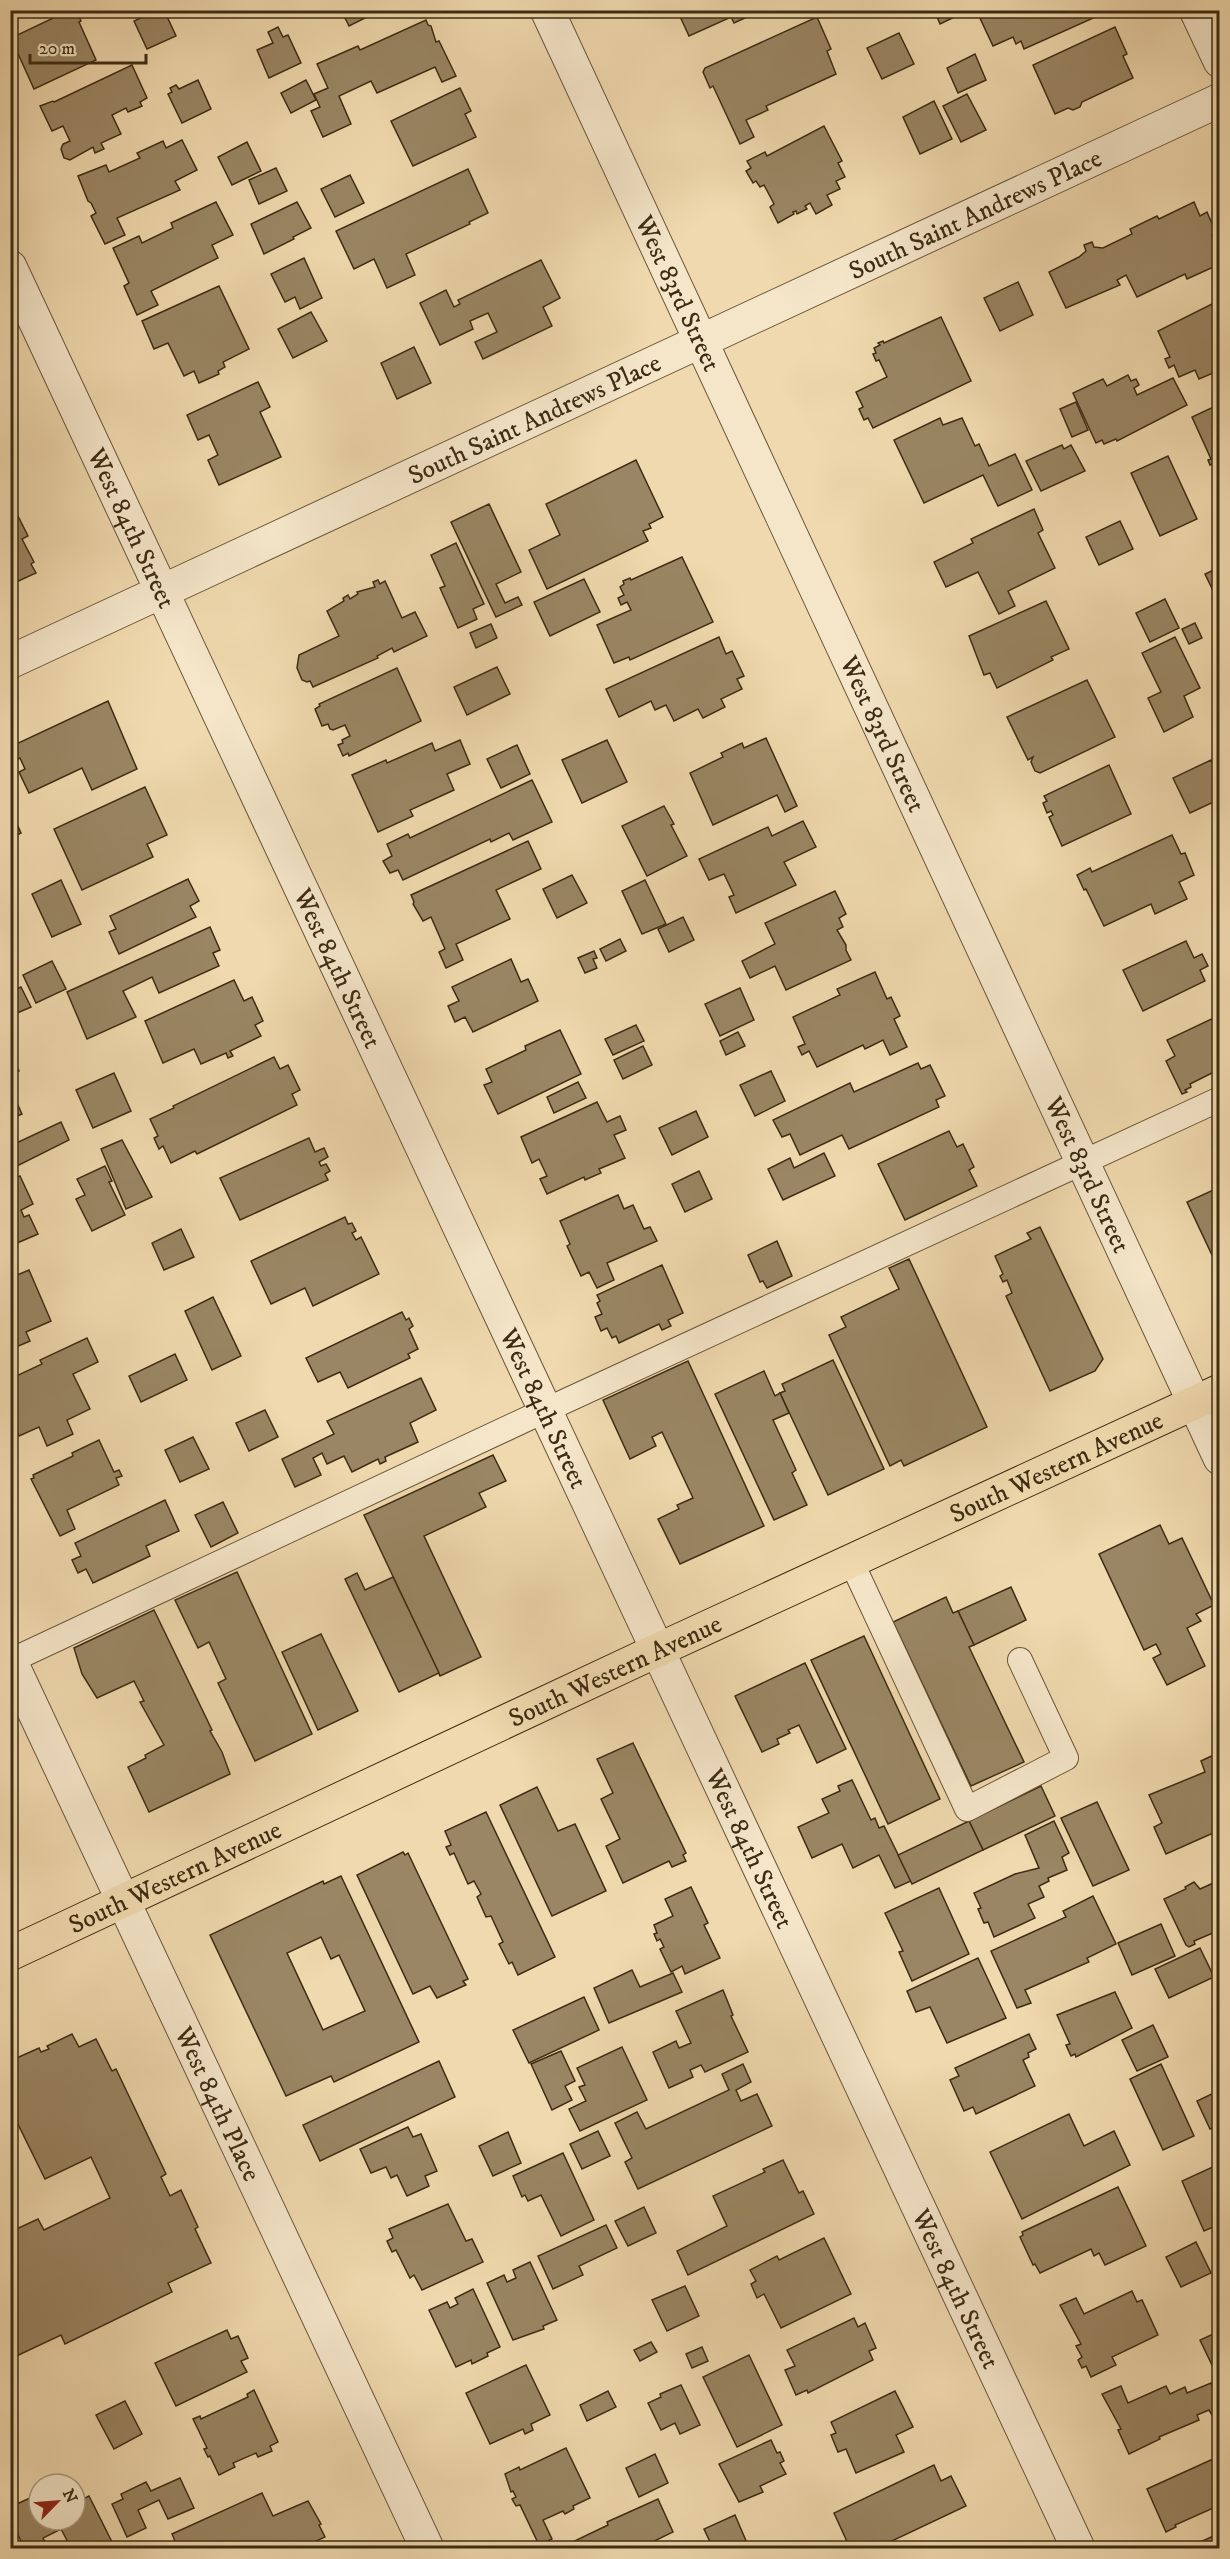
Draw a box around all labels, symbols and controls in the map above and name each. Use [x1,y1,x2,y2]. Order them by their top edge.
scale bar [30,27,146,65]
text: 20 m [39,38,75,60]
street label: South Saint Andrews Place [844,142,1107,288]
street label: West 83rd Street [626,209,728,377]
street label: South Saint Andrews Place [403,347,667,493]
street label: West 84th Street [79,442,182,614]
street label: West 83rd Street [831,650,932,818]
street label: West 84th Street [285,882,388,1054]
street label: West 83rd Street [1036,1091,1137,1258]
street label: West 84th Street [491,1323,595,1494]
street label: South Western Avenue [945,1405,1169,1531]
street label: South Western Avenue [504,1608,727,1736]
street label: West 84th Street [697,1763,801,1934]
street label: South Western Avenue [64,1814,287,1942]
street label: West 84th Place [166,2021,267,2187]
street label: West 84th Street [903,2203,1007,2374]
north arrow [27,2472,87,2532]
text: N [58,2486,82,2506]

